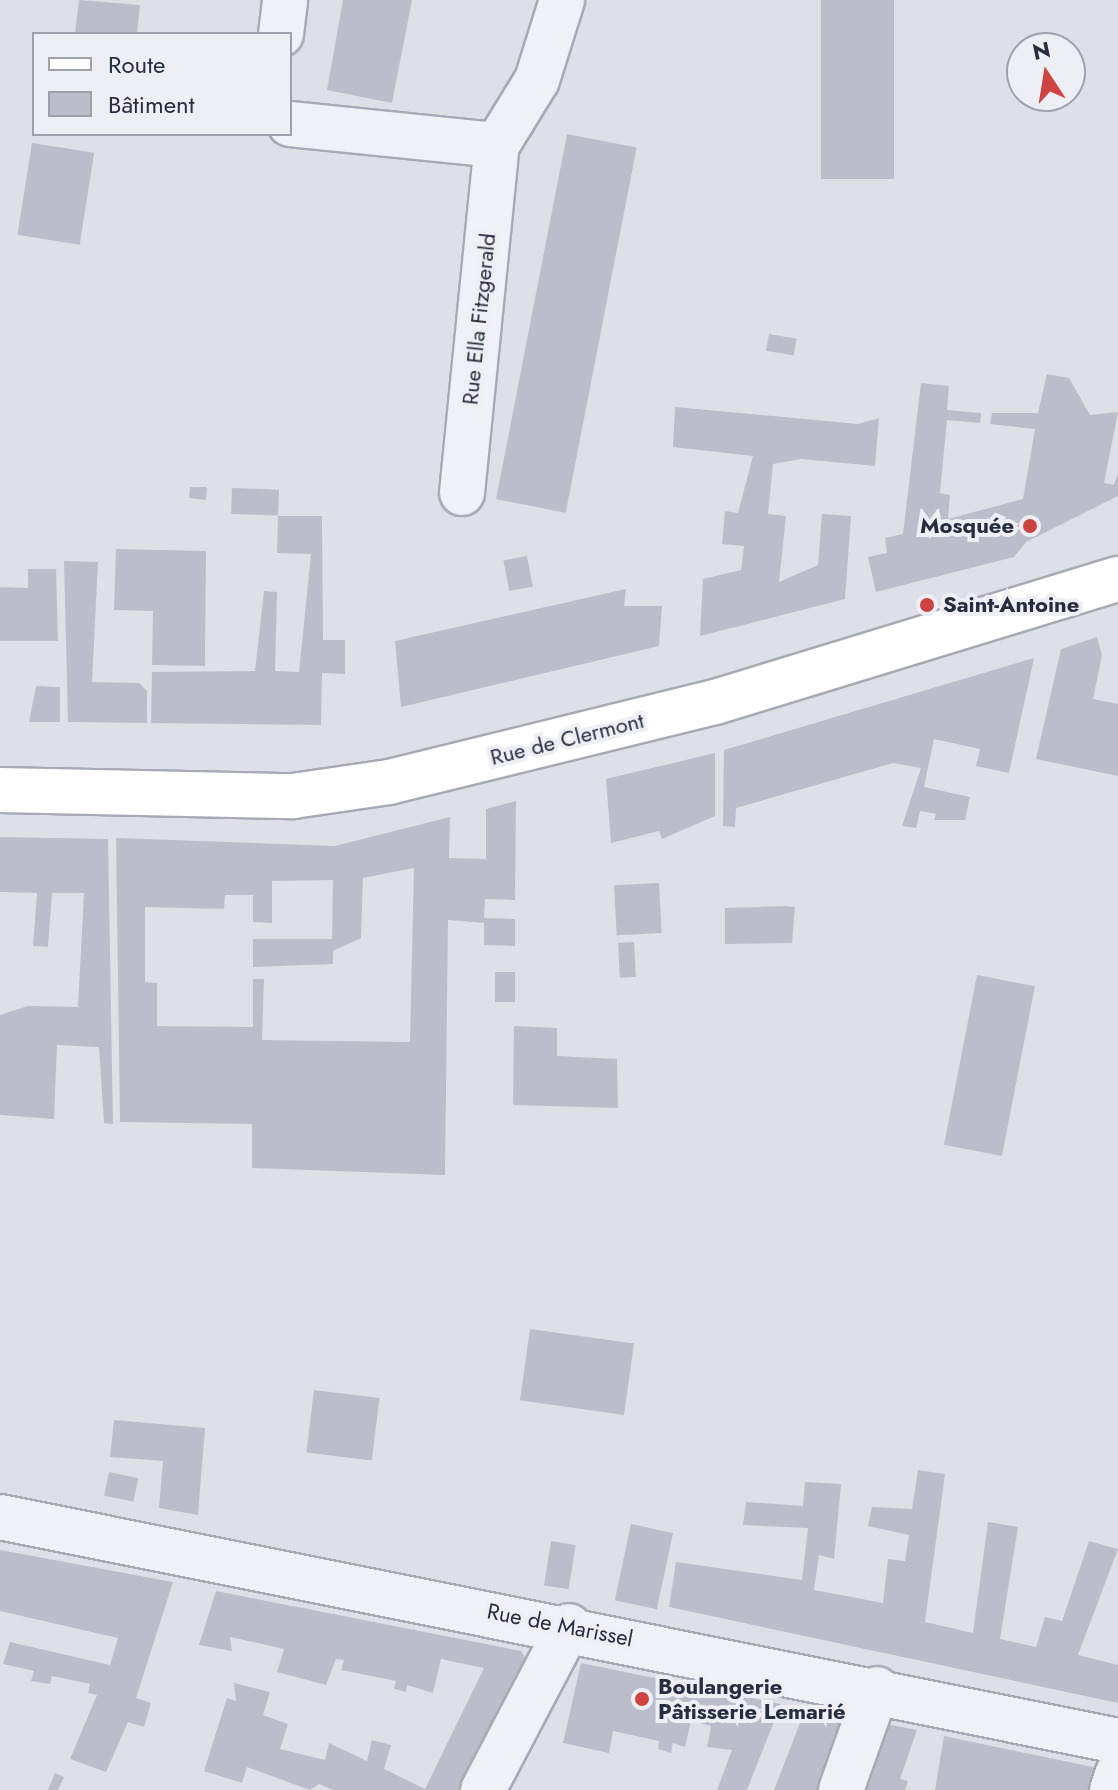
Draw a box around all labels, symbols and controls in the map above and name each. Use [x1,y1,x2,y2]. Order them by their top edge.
legend [32,32,292,136]
north arrow [1006,32,1086,112]
text: N [1030,33,1053,68]
text: Route [108,47,165,82]
text: Bâtiment [108,87,194,122]
street label: Rue Ella Fitzgerald [457,232,501,406]
place label: Mosquée [920,513,1014,539]
marker: Mosquée [1021,517,1039,535]
place label: Saint-Antoine [943,592,1079,618]
marker: Saint-Antoine [918,596,936,614]
street label: Rue de Clermont [488,707,646,771]
street label: Rue de Marissel [485,1598,635,1652]
place label: Boulangerie Pâtisserie Lemarié [658,1673,846,1724]
marker: Boulangerie Pâtisserie Lemarié [633,1690,651,1708]

